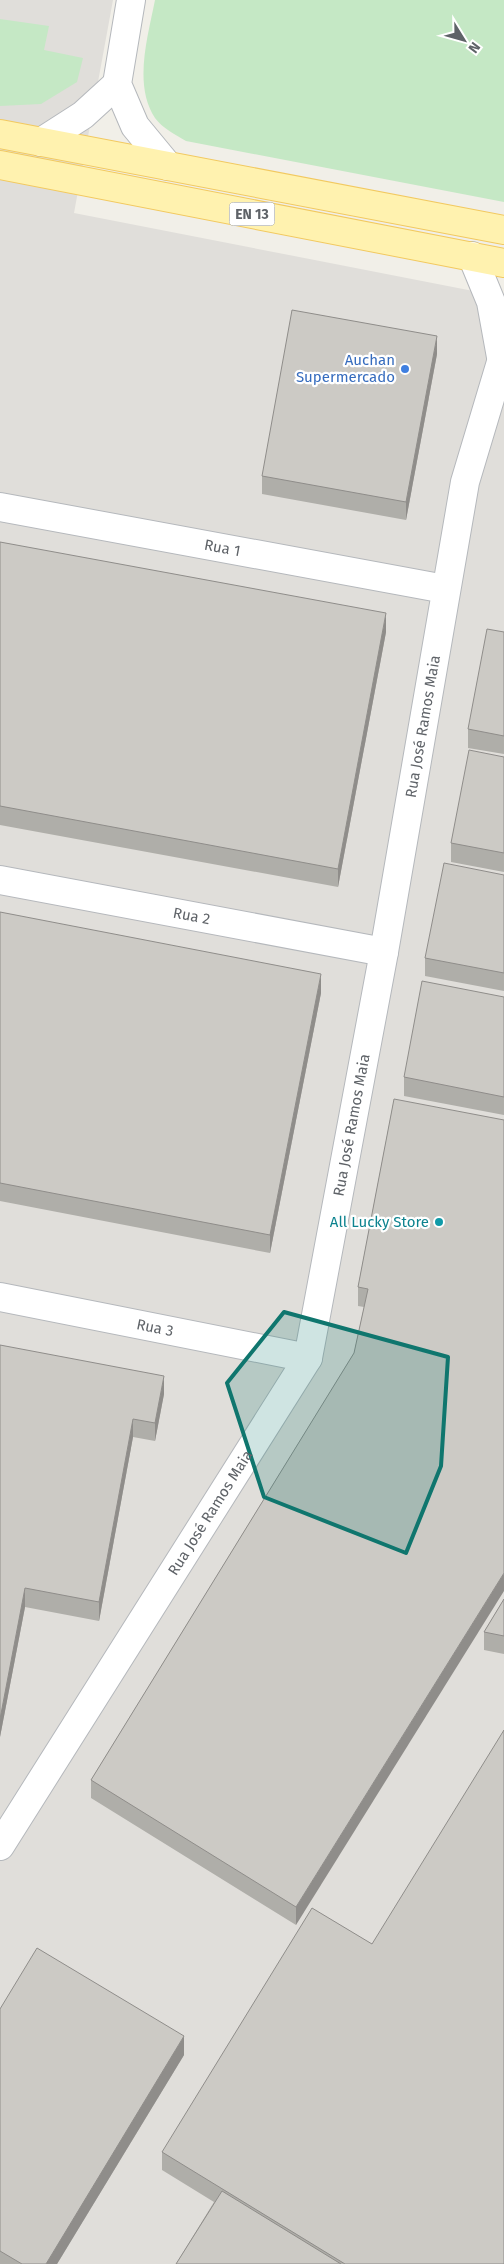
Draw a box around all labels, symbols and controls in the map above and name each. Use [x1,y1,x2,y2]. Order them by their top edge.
north arrow [439,15,489,65]
text: N [464,39,484,56]
road number: EN 13 [230,202,274,225]
place label: Auchan Supermercado [296,351,395,386]
marker: Auchan Supermercado [399,363,411,375]
street label: Rua 1 [203,536,242,560]
street label: Rua José Ramos Maia [402,654,444,799]
street label: Rua 2 [172,904,212,928]
street label: Rua José Ramos Maia [329,1052,374,1198]
place label: All Lucky Store [330,1213,429,1231]
marker: All Lucky Store [433,1216,445,1228]
street label: Rua 3 [135,1315,175,1340]
street label: Rua José Ramos Maia [164,1447,256,1579]

